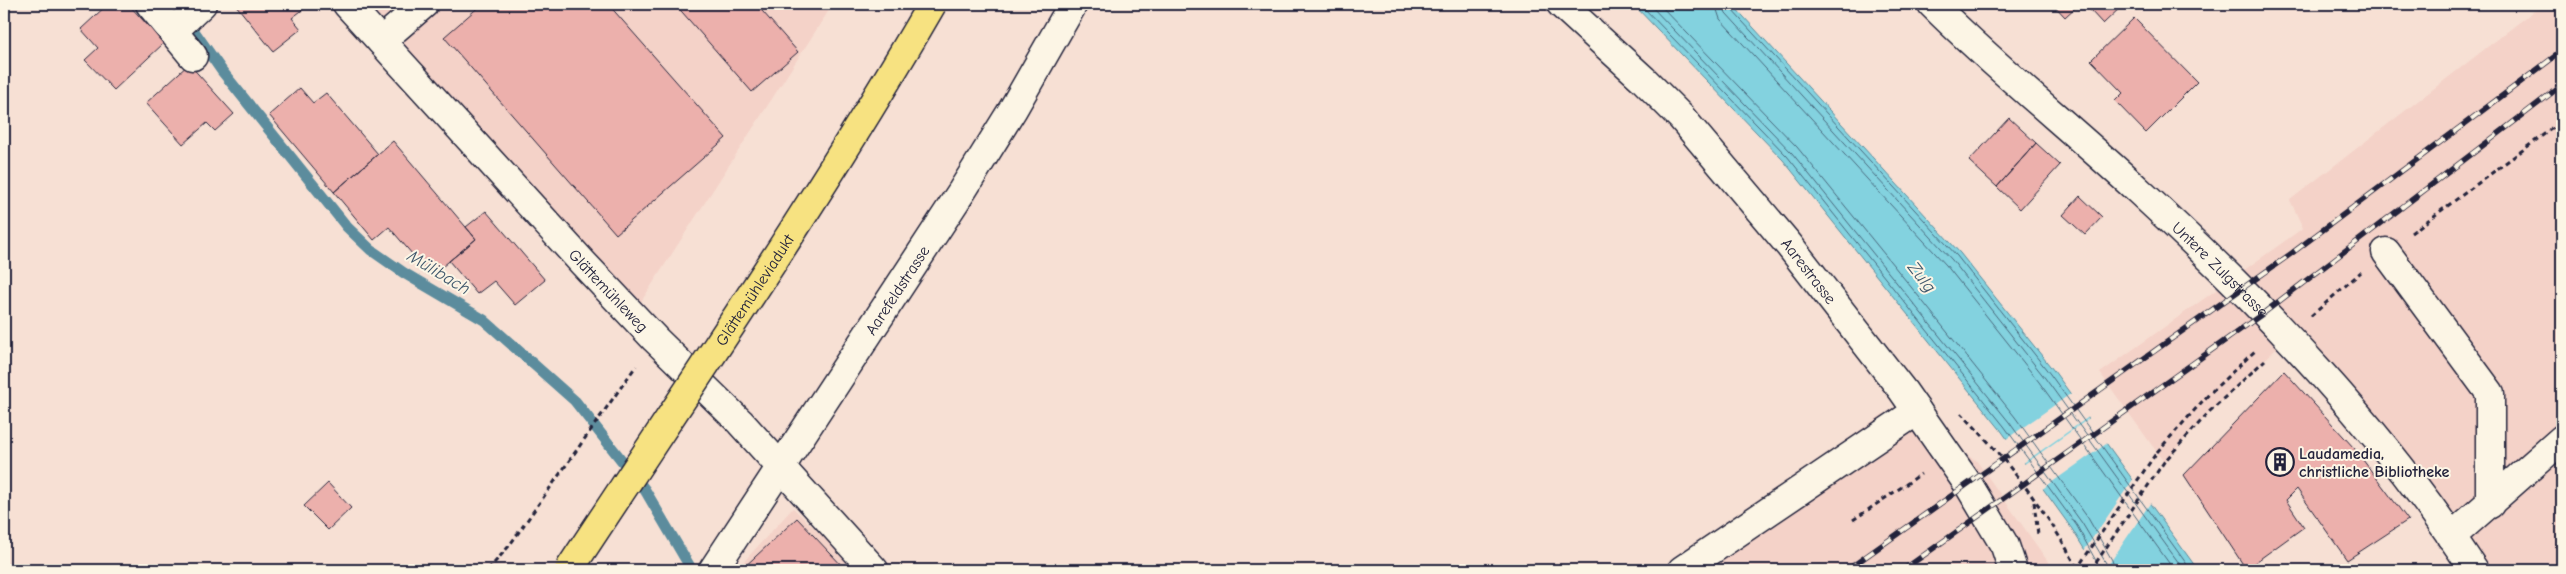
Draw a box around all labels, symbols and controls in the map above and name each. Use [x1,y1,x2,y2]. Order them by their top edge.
street label: Untere Zulgstrasse [2168,219,2272,321]
street label: Glättemühleviadukt [712,231,798,349]
street label: Aarestrasse [1777,235,1840,308]
street label: Aarefeldstrasse [862,243,934,338]
water label: Mülibach [403,245,474,299]
street label: Glättemühleweg [565,246,652,336]
water label: Zulg [1902,257,1940,297]
place label: Laudamedia, christliche Bibliotheke [2299,445,2450,481]
building icon: Laudamedia, christliche Bibliotheke [2265,447,2295,477]

